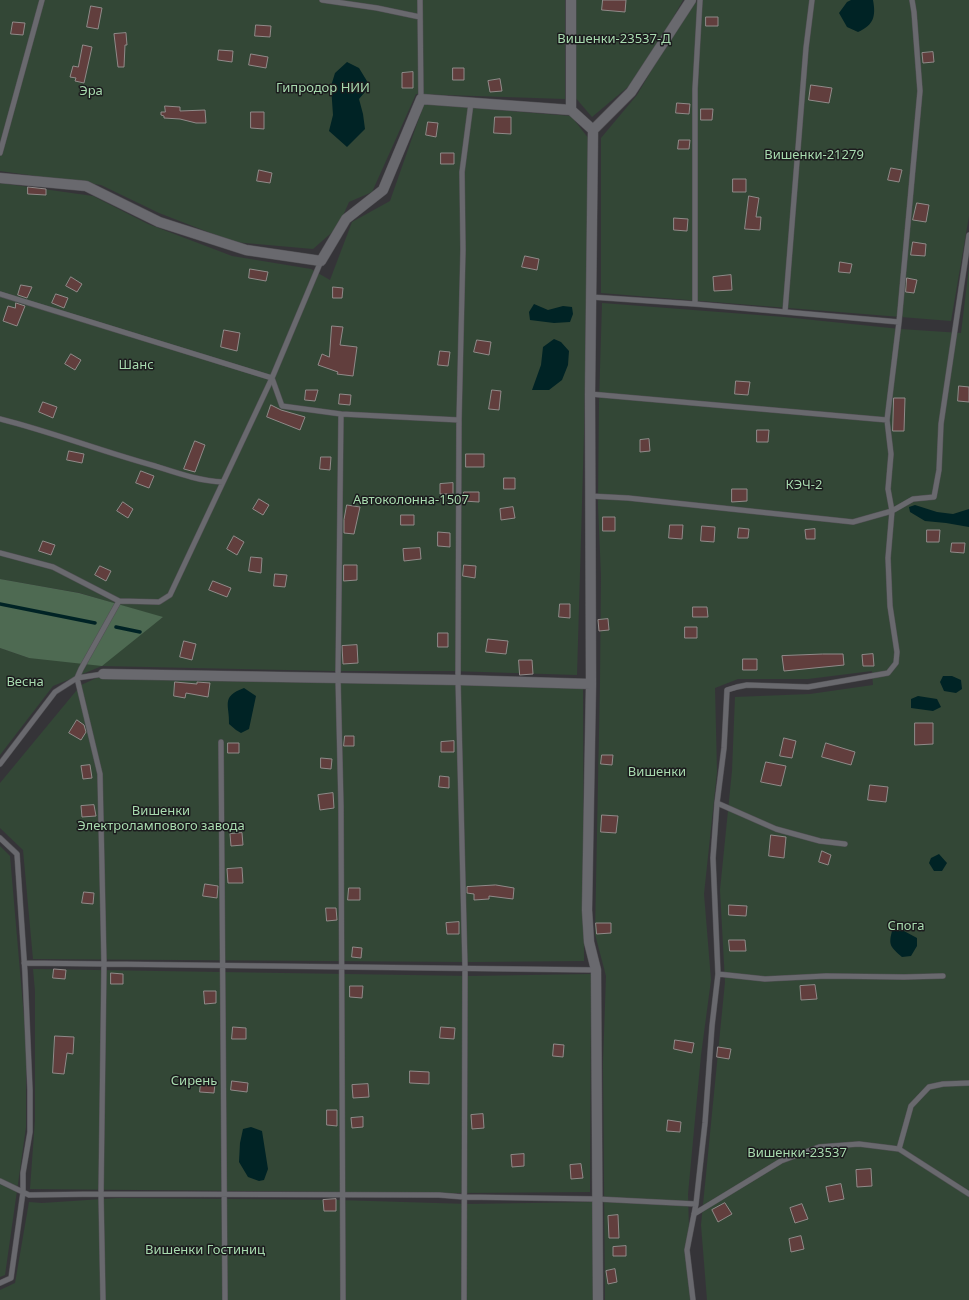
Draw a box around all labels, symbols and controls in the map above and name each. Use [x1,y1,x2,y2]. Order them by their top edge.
park label: Вишенки-23537-Д [557,31,671,47]
park label: Гипродор НИИ [276,80,370,96]
park label: Эра [79,83,103,99]
park label: Вишенки-21279 [764,147,864,163]
park label: Шанс [118,357,154,373]
park label: КЭЧ-2 [786,477,822,493]
park label: Автоколонна-1507 [353,492,469,508]
park label: Весна [6,674,44,690]
park label: Вишенки [628,764,686,780]
park label: Вишенки Электролампового завода [77,803,245,834]
park label: Спога [888,918,924,934]
park label: Сирень [171,1073,217,1089]
park label: Вишенки-23537 [747,1145,847,1161]
park label: Вишенки Гостиниц [145,1242,265,1258]

